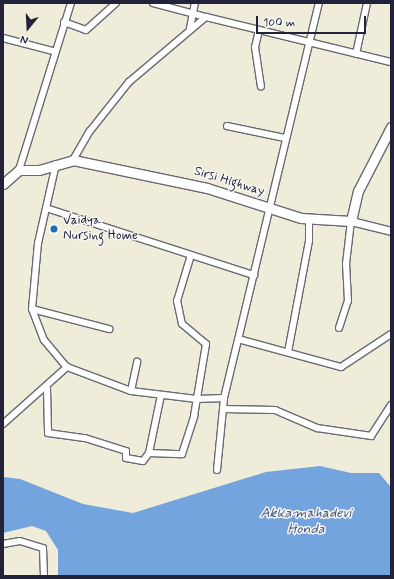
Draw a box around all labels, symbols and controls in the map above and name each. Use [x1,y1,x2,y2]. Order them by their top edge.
north arrow [8,8,48,48]
scale bar [258,8,368,34]
text: 100 m [263,15,295,31]
text: N [19,32,30,47]
street label: Sirsi Highway [192,164,266,200]
place label: Vaidya Nursing Home [63,214,140,245]
marker: Vaidya Nursing Home [48,223,60,235]
water label: Akkamahadevi Honda [260,505,352,538]

